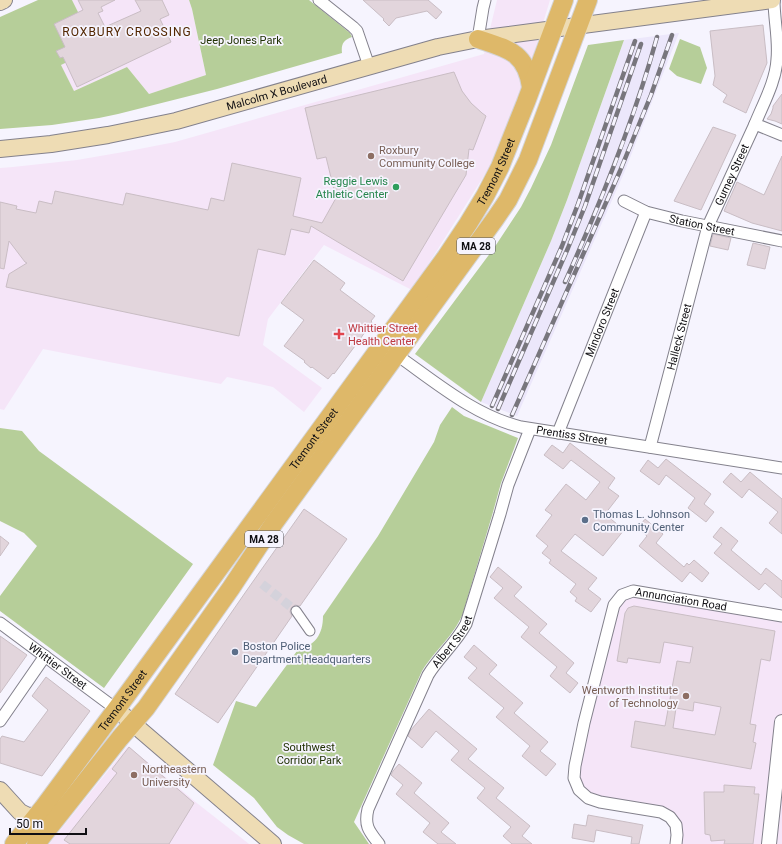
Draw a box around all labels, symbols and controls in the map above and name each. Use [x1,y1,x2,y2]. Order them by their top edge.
district label: ROXBURY CROSSING [62,25,192,39]
park label: Jeep Jones Park [200,34,282,47]
street label: Malcolm X Boulevard [225,73,329,113]
street label: Tremont Street [475,136,518,208]
street label: Gurney Street [712,142,752,208]
place label: Roxbury Community College [379,144,475,170]
marker: Roxbury Community College [366,151,376,161]
place label: Reggie Lewis Athletic Center [316,175,388,201]
marker: Reggie Lewis Athletic Center [391,182,401,192]
street label: Station Street [668,212,736,238]
road number: MA 28 [457,238,495,254]
street label: Mindoro Street [583,286,622,359]
street label: Halleck Street [664,302,694,372]
place label: Whittier Street Health Center [348,322,418,348]
marker: Whittier Street Health Center [333,328,345,340]
street label: Tremont Street [287,405,341,472]
street label: Prentiss Street [535,423,609,448]
place label: Thomas L. Johnson Community Center [593,508,690,534]
marker: Thomas L. Johnson Community Center [580,515,590,525]
road number: MA 28 [245,531,283,547]
street label: Annunciation Road [634,586,728,614]
street label: Albert Street [429,614,475,670]
street label: Whittier Street [26,640,90,693]
place label: Boston Police Department Headquarters [243,640,371,666]
marker: Boston Police Department Headquarters [230,647,240,657]
street label: Tremont Street [96,667,150,734]
place label: Wentworth Institute of Technology [582,684,679,710]
marker: Wentworth Institute of Technology [681,691,691,701]
park label: Southwest Corridor Park [277,741,342,767]
place label: Northeastern University [142,763,207,789]
marker: Northeastern University [129,770,139,780]
scale bar [10,810,86,836]
text: 50 m [16,817,43,831]

